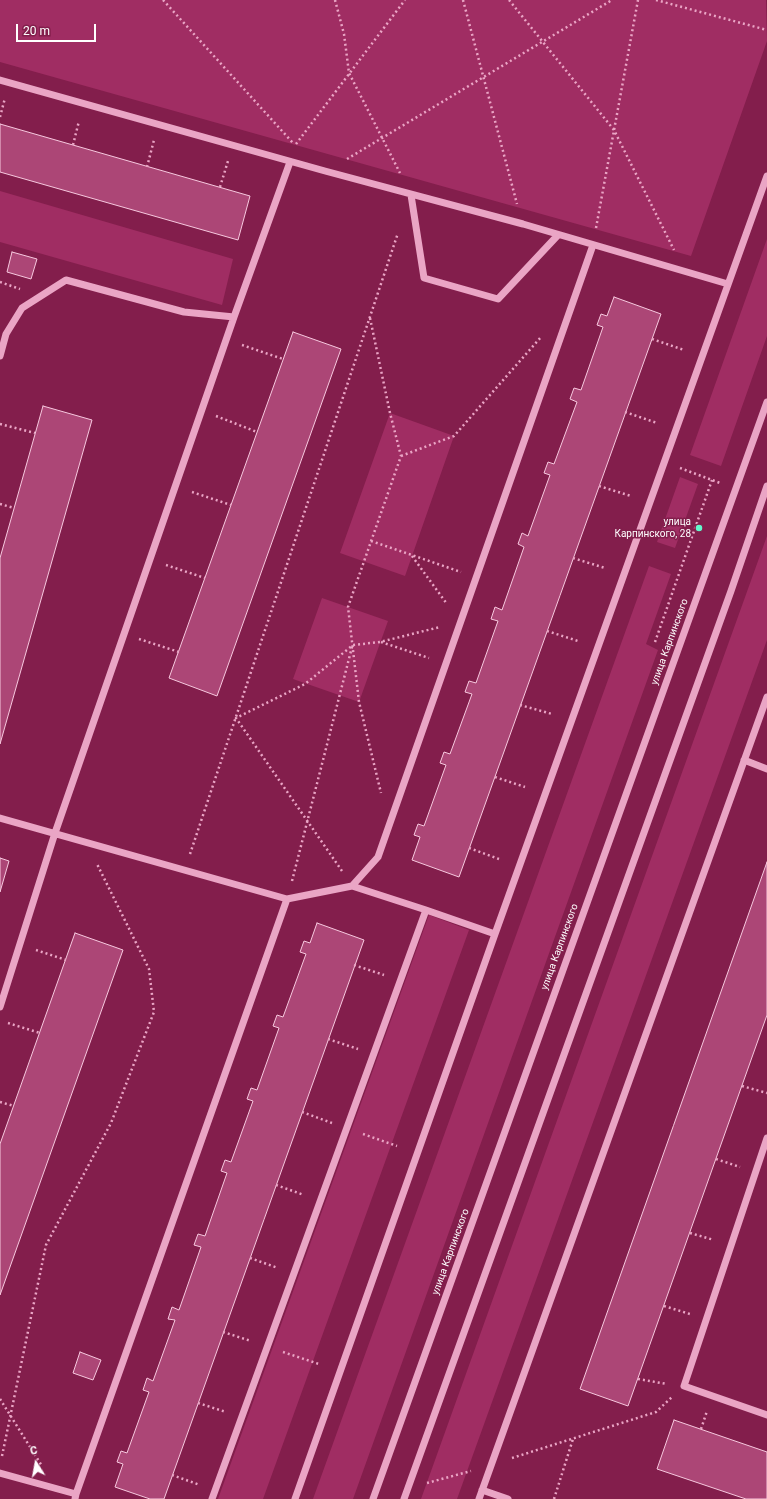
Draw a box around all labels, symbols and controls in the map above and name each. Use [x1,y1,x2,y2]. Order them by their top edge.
scale bar [18,16,98,42]
text: 20 m [23,24,50,38]
place label: улица Карпинского, 28 [614,516,691,540]
marker: улица Карпинского, 28 [694,523,704,533]
street label: улица Карпинского [649,597,691,687]
street label: улица Карпинского [539,902,581,992]
street label: улица Карпинского [430,1207,472,1297]
north arrow [16,1443,56,1483]
text: С [29,1444,38,1458]

